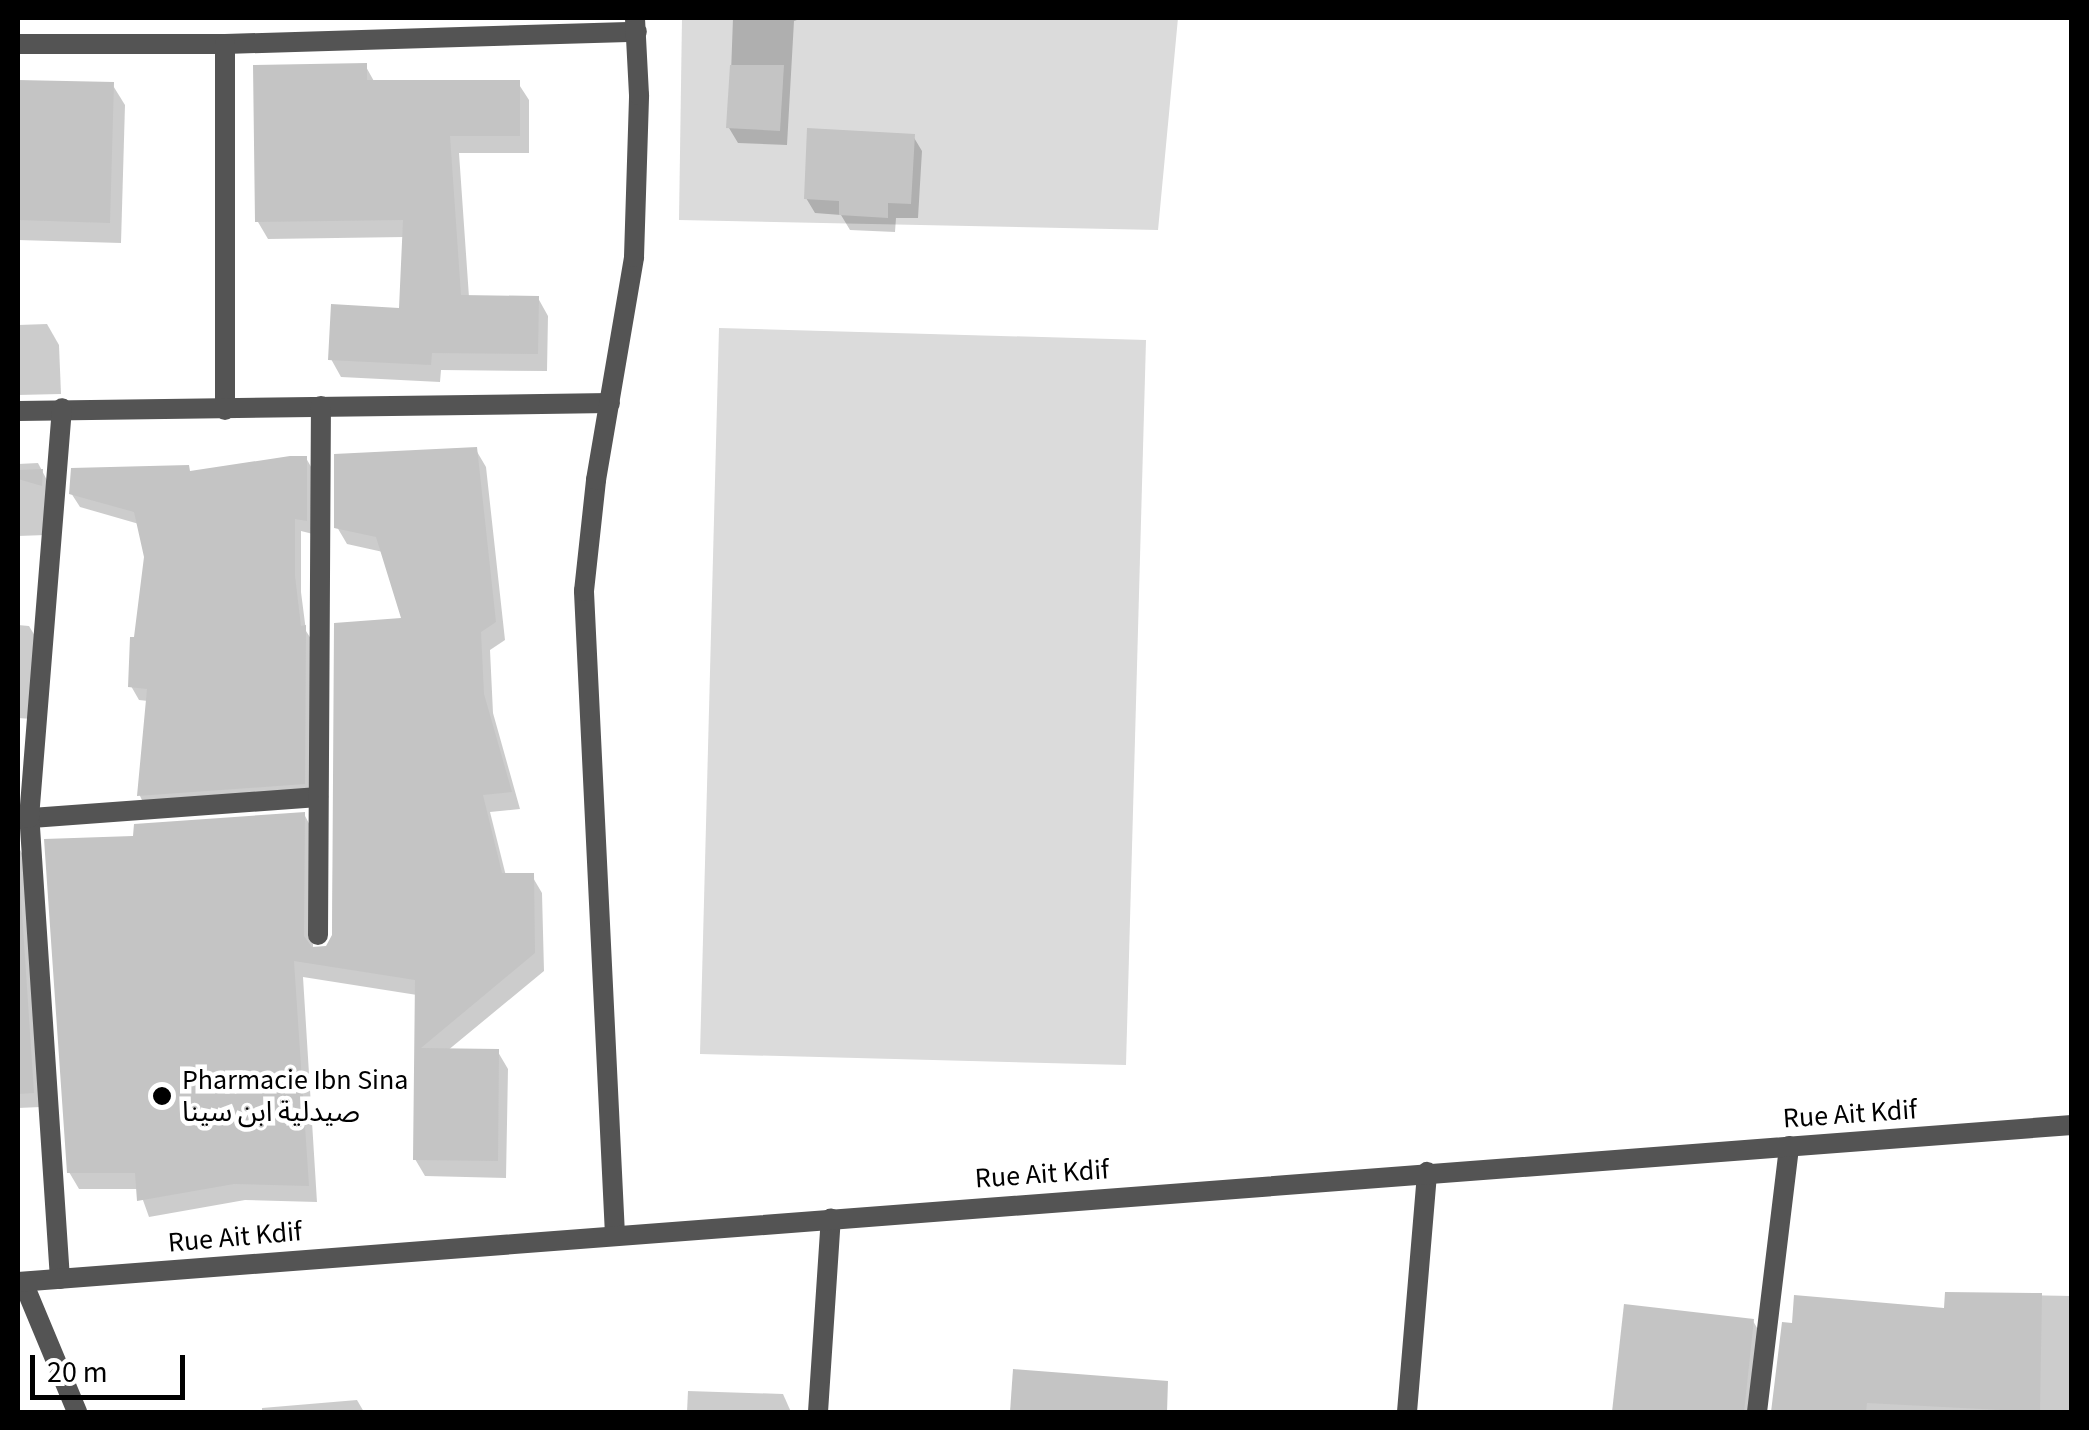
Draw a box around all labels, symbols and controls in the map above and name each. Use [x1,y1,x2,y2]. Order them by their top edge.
place label: Pharmacie Ibn Sina صيدلية ابن سينا [182,1063,408,1129]
marker: Pharmacie Ibn Sina صيدلية ابن سينا [151,1085,173,1107]
street label: Rue Ait Kdif [1782,1093,1918,1135]
street label: Rue Ait Kdif [974,1153,1110,1195]
street label: Rue Ait Kdif [167,1214,303,1260]
scale bar [35,1335,190,1397]
text: 20 m [47,1351,108,1394]

